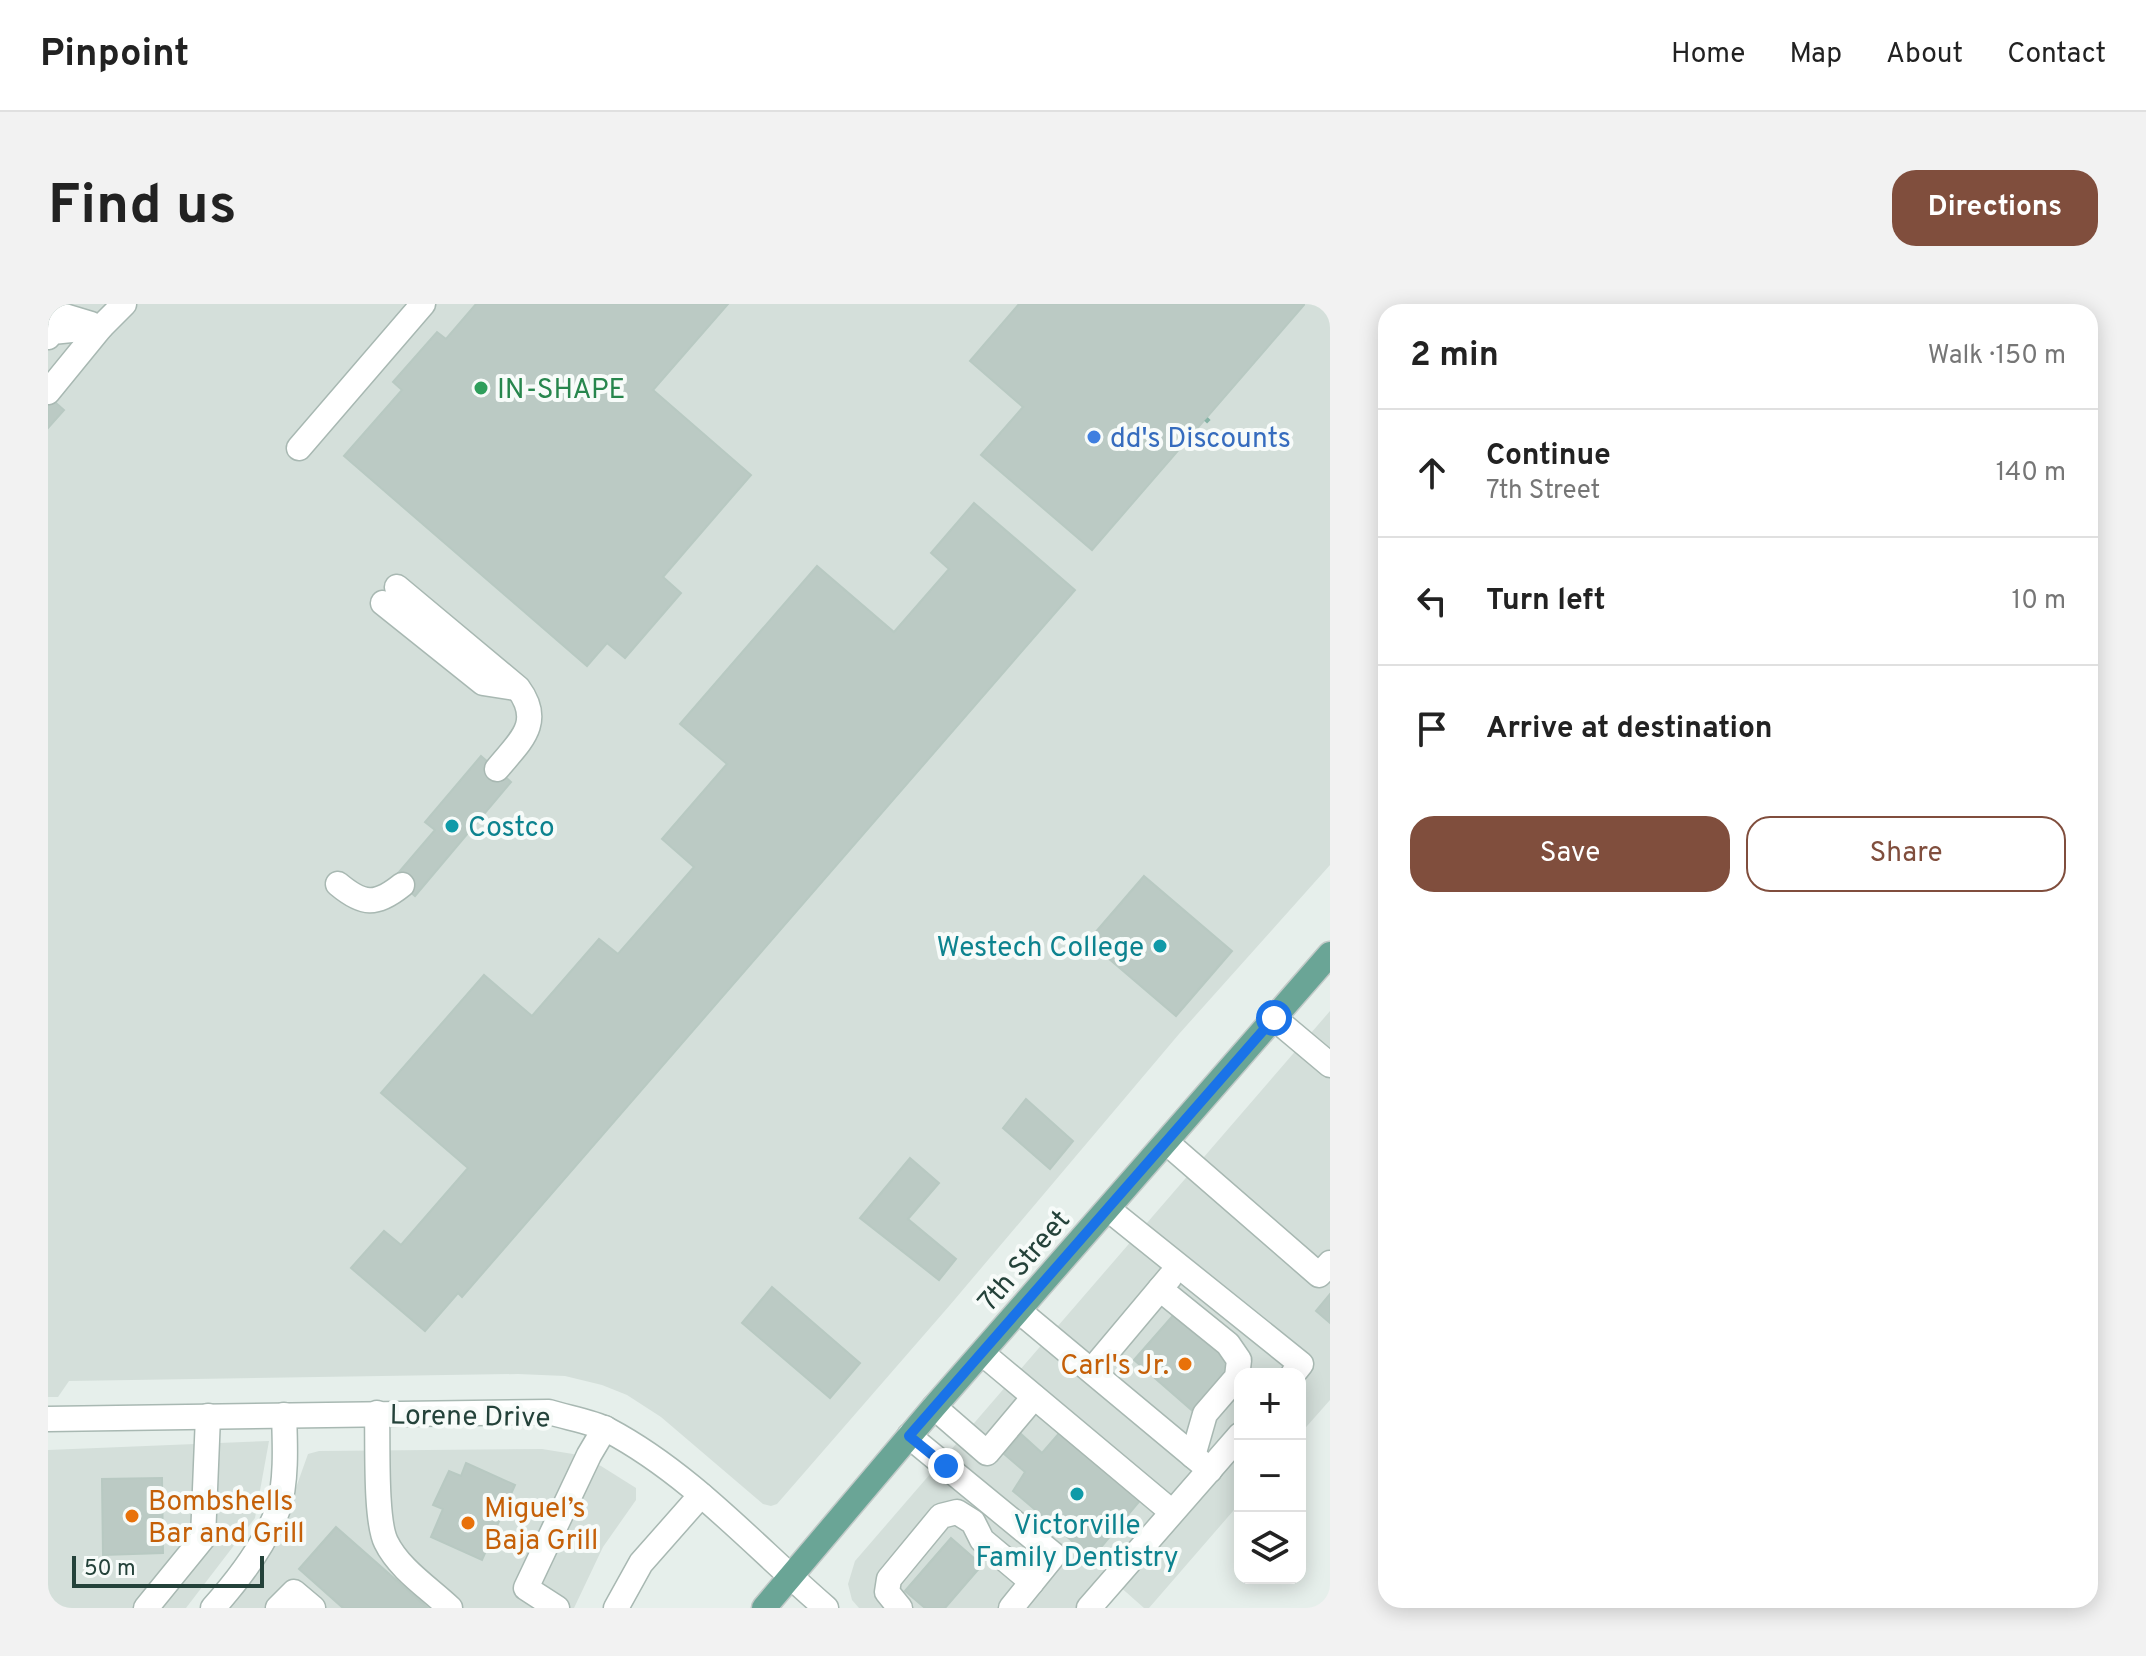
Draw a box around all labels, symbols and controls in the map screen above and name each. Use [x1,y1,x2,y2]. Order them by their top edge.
text: Pinpoint [40,31,189,80]
text: Home [1671,37,1745,73]
text: Map [1789,37,1842,73]
text: About [1886,37,1963,73]
text: Contact [2007,37,2106,73]
button: Directions [1892,170,2098,246]
text: Find us [48,173,237,243]
text: 2 min [1410,335,1499,378]
text: Walk · 150 m [1928,340,2066,373]
place label: IN-SHAPE [497,373,625,409]
marker: IN-SHAPE [472,379,490,397]
place label: dd's Discounts [1110,422,1291,458]
marker: dd's Discounts [1085,428,1103,446]
text: Continue [1486,438,1611,475]
icon: ahead [1410,451,1454,495]
text: 140 m [1996,457,2066,490]
text: 7th Street [1486,475,1600,508]
icon: left [1410,579,1454,623]
text: Turn left [1486,583,1606,620]
text: 10 m [2011,585,2066,618]
icon: arrive [1410,707,1454,751]
text: Arrive at destination [1486,711,1772,748]
place label: Costco [468,811,555,847]
button: Save [1410,816,1730,892]
button: Share [1746,816,2066,892]
marker: Costco [443,817,461,835]
place label: Westech College [936,931,1144,967]
marker: Westech College [1151,937,1169,955]
route start [1256,1000,1292,1036]
street label: 7th Street [971,1204,1079,1320]
place label: Carl's Jr. [1060,1349,1169,1385]
marker: Carl's Jr. [1176,1355,1194,1373]
map controls [1234,1368,1306,1584]
button: + [1234,1368,1306,1440]
street label: Lorene Drive [389,1399,551,1437]
button: − [1234,1440,1306,1512]
route end [928,1448,964,1484]
place label: Bombshells Bar and Grill [148,1485,305,1553]
marker: Victorville Family Dentistry [1068,1485,1086,1503]
place label: Miguel’s Baja Grill [484,1492,598,1560]
marker: Bombshells Bar and Grill [123,1507,141,1525]
place label: Victorville Family Dentistry [975,1509,1179,1577]
button: layers [1234,1512,1306,1584]
marker: Miguel’s Baja Grill [459,1514,477,1532]
scale bar [72,1552,264,1588]
text: 50 m [84,1556,136,1583]

